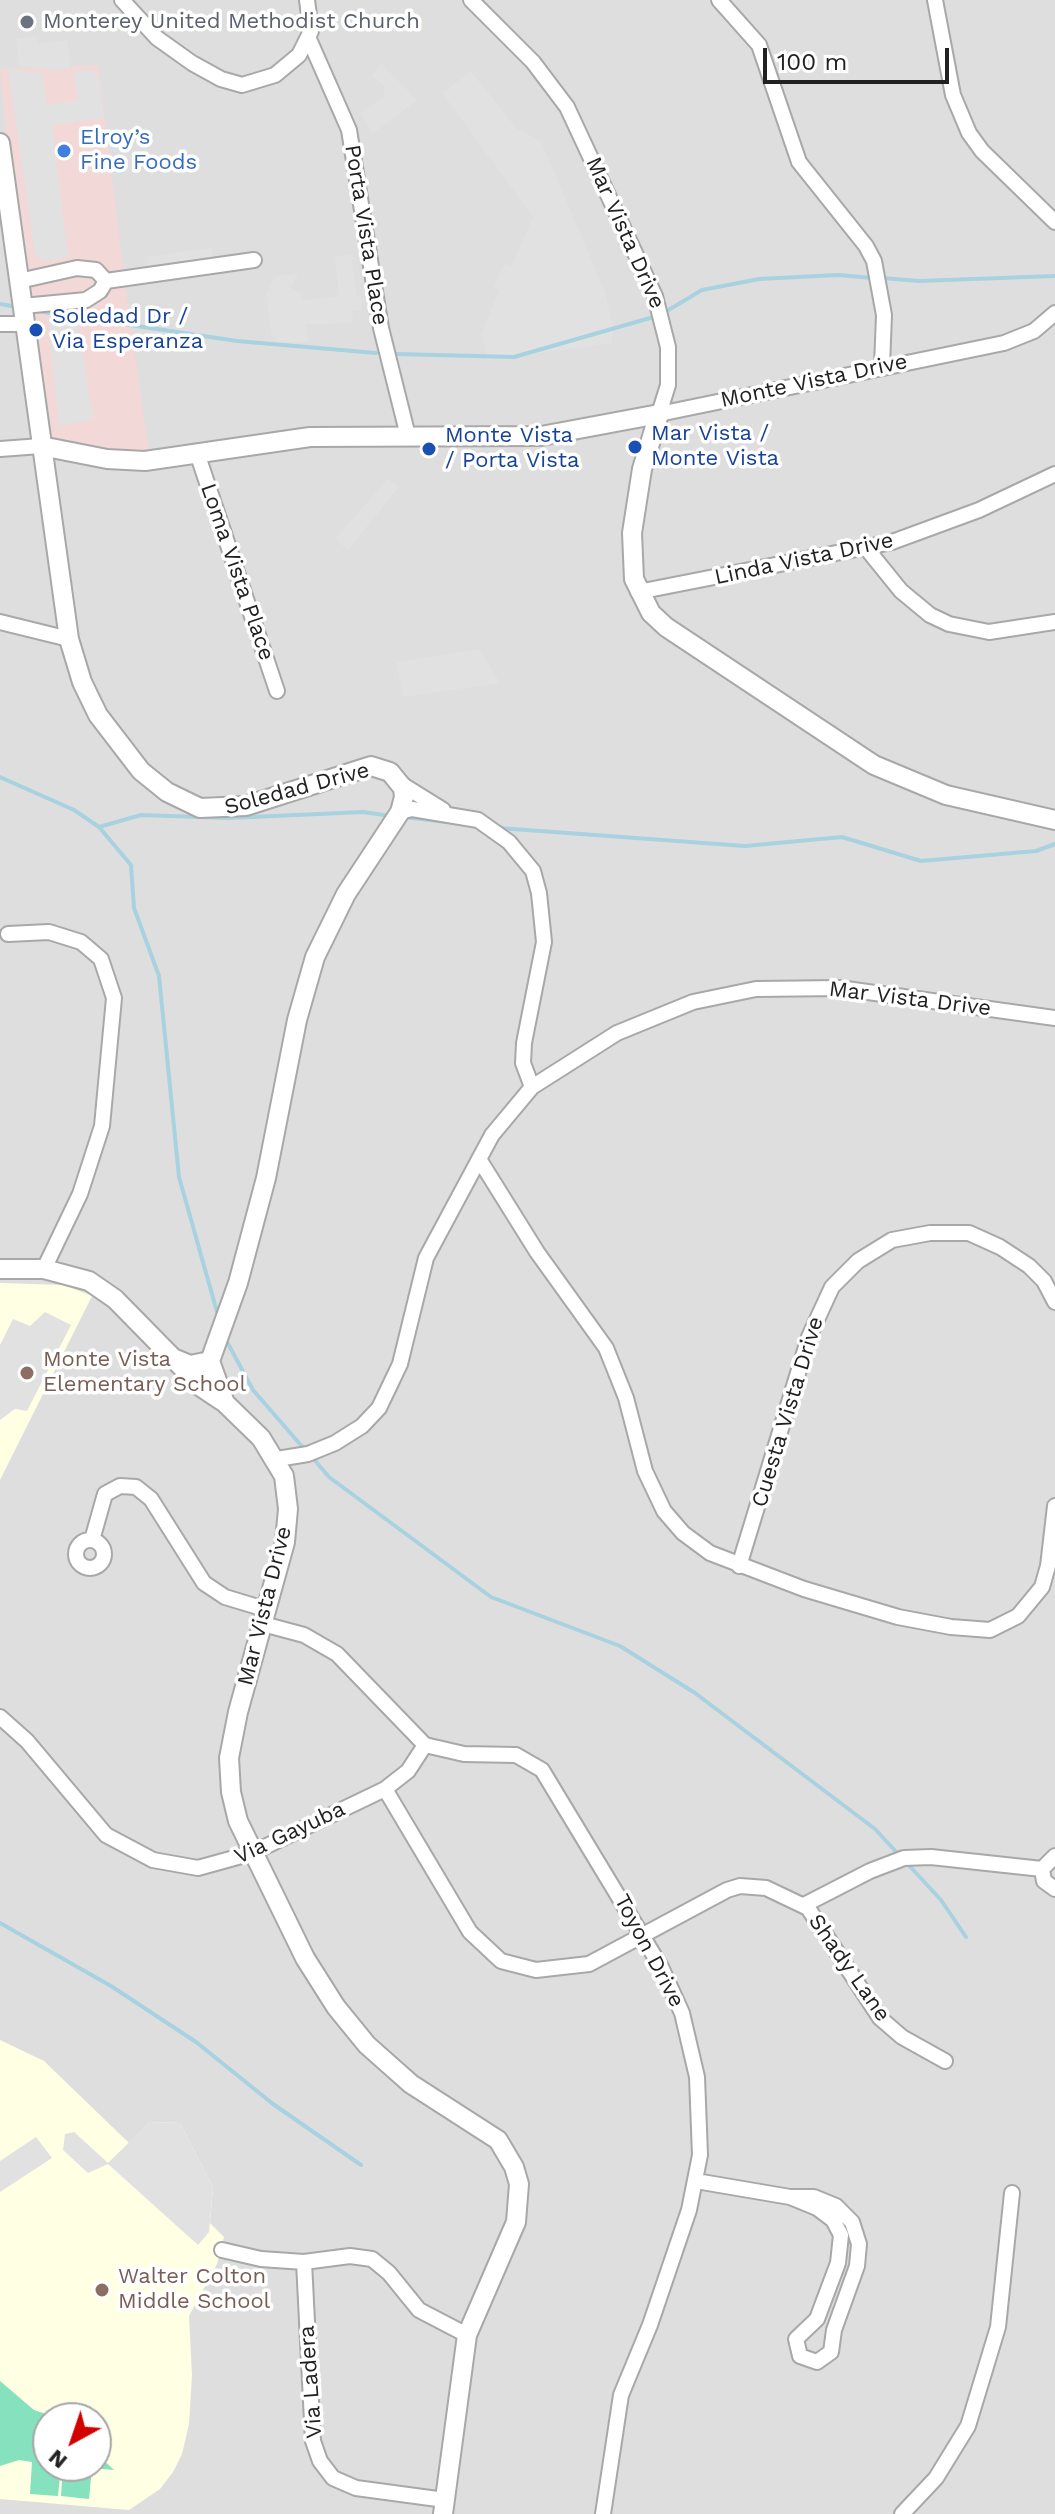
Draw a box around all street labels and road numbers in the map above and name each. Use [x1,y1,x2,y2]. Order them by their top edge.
street label: Porta Vista Place [339,143,393,327]
street label: Mar Vista Drive [580,153,670,313]
street label: Monte Vista Drive [718,348,910,414]
street label: Loma Vista Place [194,480,280,664]
street label: Linda Vista Drive [712,527,896,591]
street label: Soledad Drive [222,757,372,821]
street label: Mar Vista Drive [827,976,993,1022]
street label: Cuesta Vista Drive [746,1314,830,1510]
street label: Mar Vista Drive [232,1524,298,1688]
street label: Via Gayuba [231,1796,349,1870]
street label: Toyon Drive [608,1890,690,2012]
street label: Shady Lane [802,1909,896,2027]
street label: Via Ladera [294,2325,328,2439]

